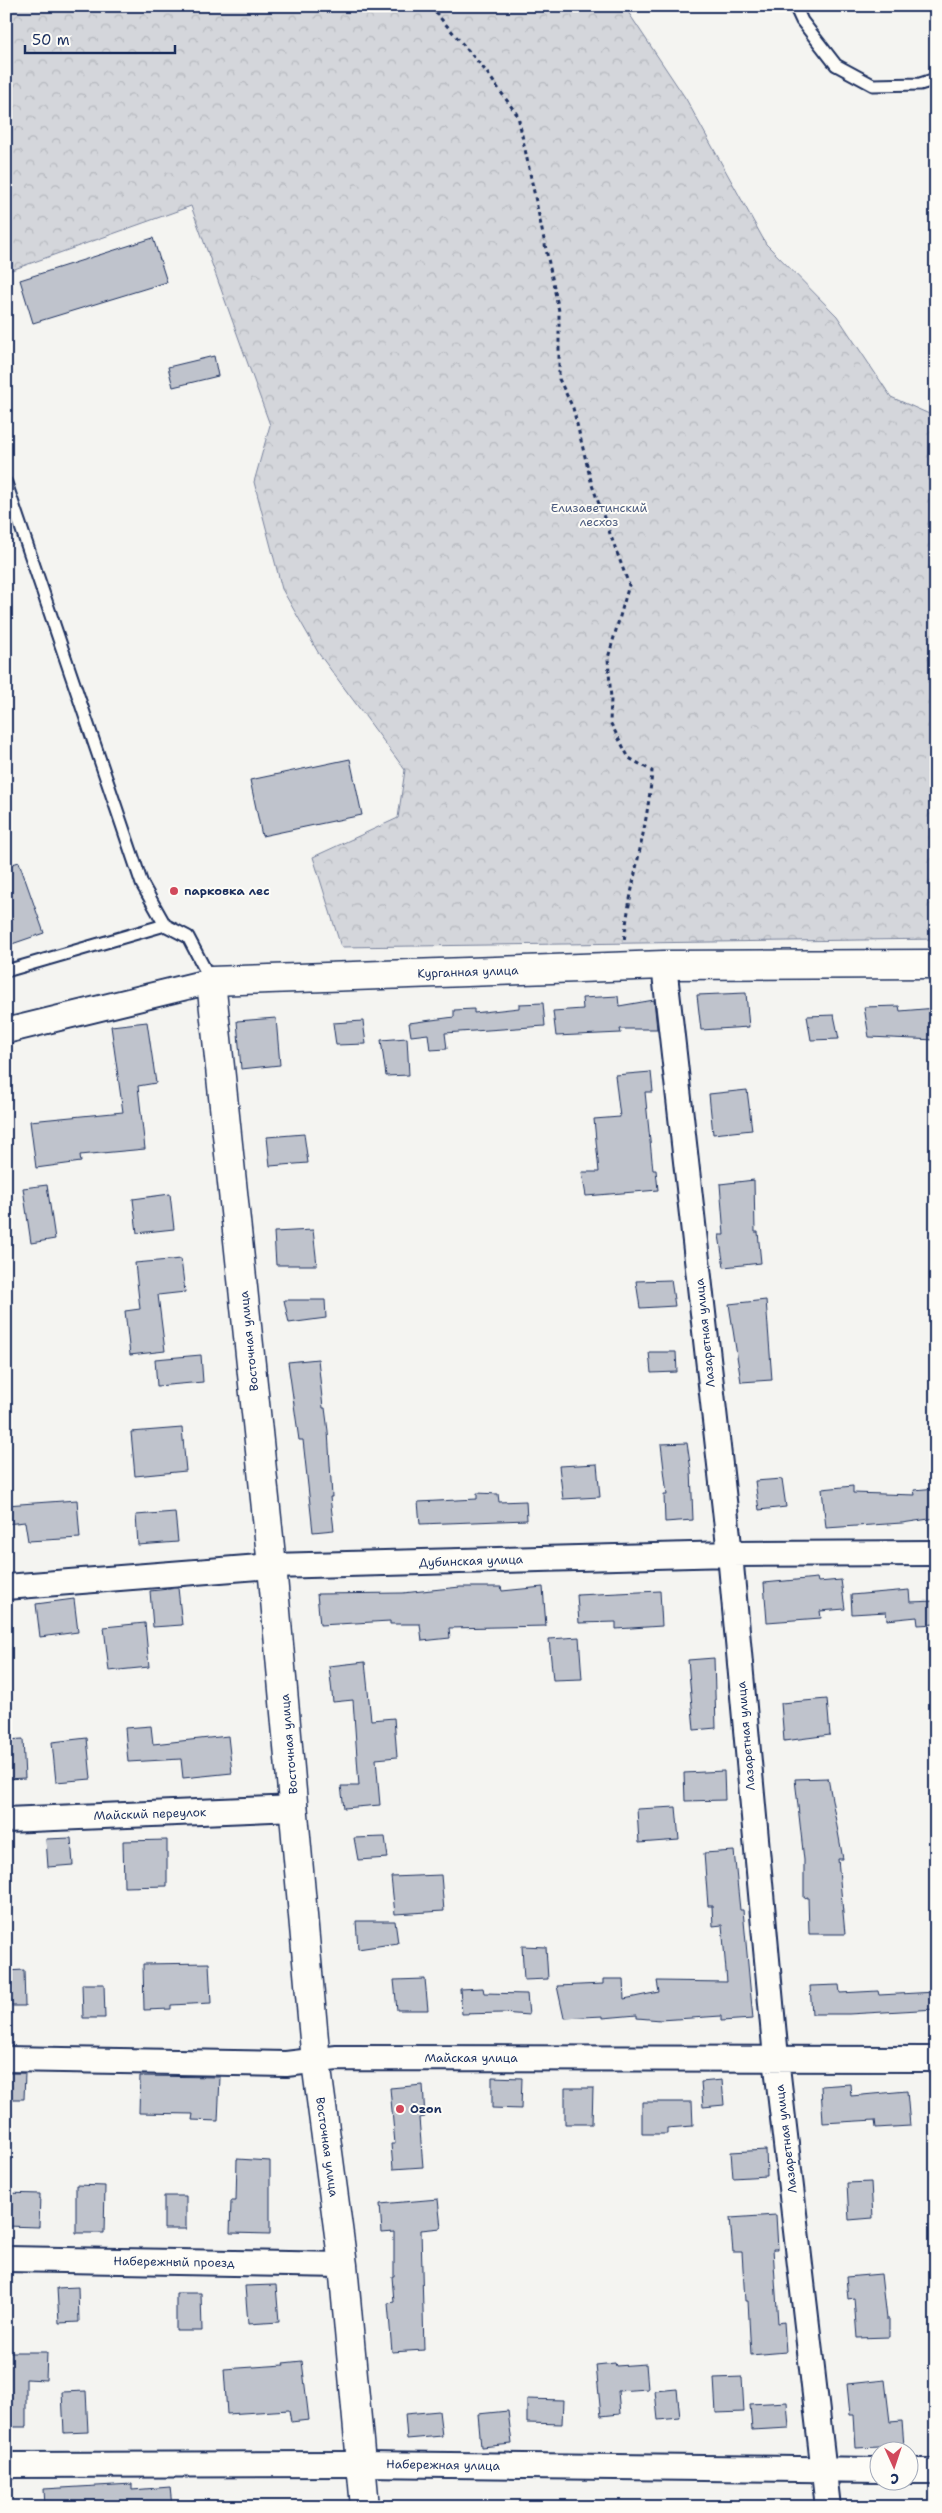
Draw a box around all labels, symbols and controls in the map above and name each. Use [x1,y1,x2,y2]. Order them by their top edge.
scale bar [25,22,175,54]
text: 50 m [32,30,70,50]
park label: Елизаветинский лесхоз [551,500,647,530]
place label: парковка лес [184,883,270,899]
marker: парковка лес [168,885,180,897]
street label: Курганная улица [417,962,519,982]
street label: Лазаретная улица [691,1277,719,1388]
street label: Восточная улица [236,1290,262,1392]
street label: Дубинская улица [419,1551,524,1571]
street label: Лазаретная улица [733,1680,759,1791]
street label: Восточная улица [277,1693,301,1795]
street label: Майский переулок [93,1804,207,1824]
street label: Майская улица [424,2050,518,2066]
street label: Лазаретная улица [771,2083,801,2194]
street label: Восточная улица [312,2096,342,2199]
place label: Ozon [410,2101,442,2117]
marker: Ozon [394,2103,406,2115]
street label: Набережный проезд [113,2253,235,2271]
north arrow [870,2440,920,2490]
street label: Набережная улица [386,2456,501,2474]
text: С [890,2470,899,2488]

